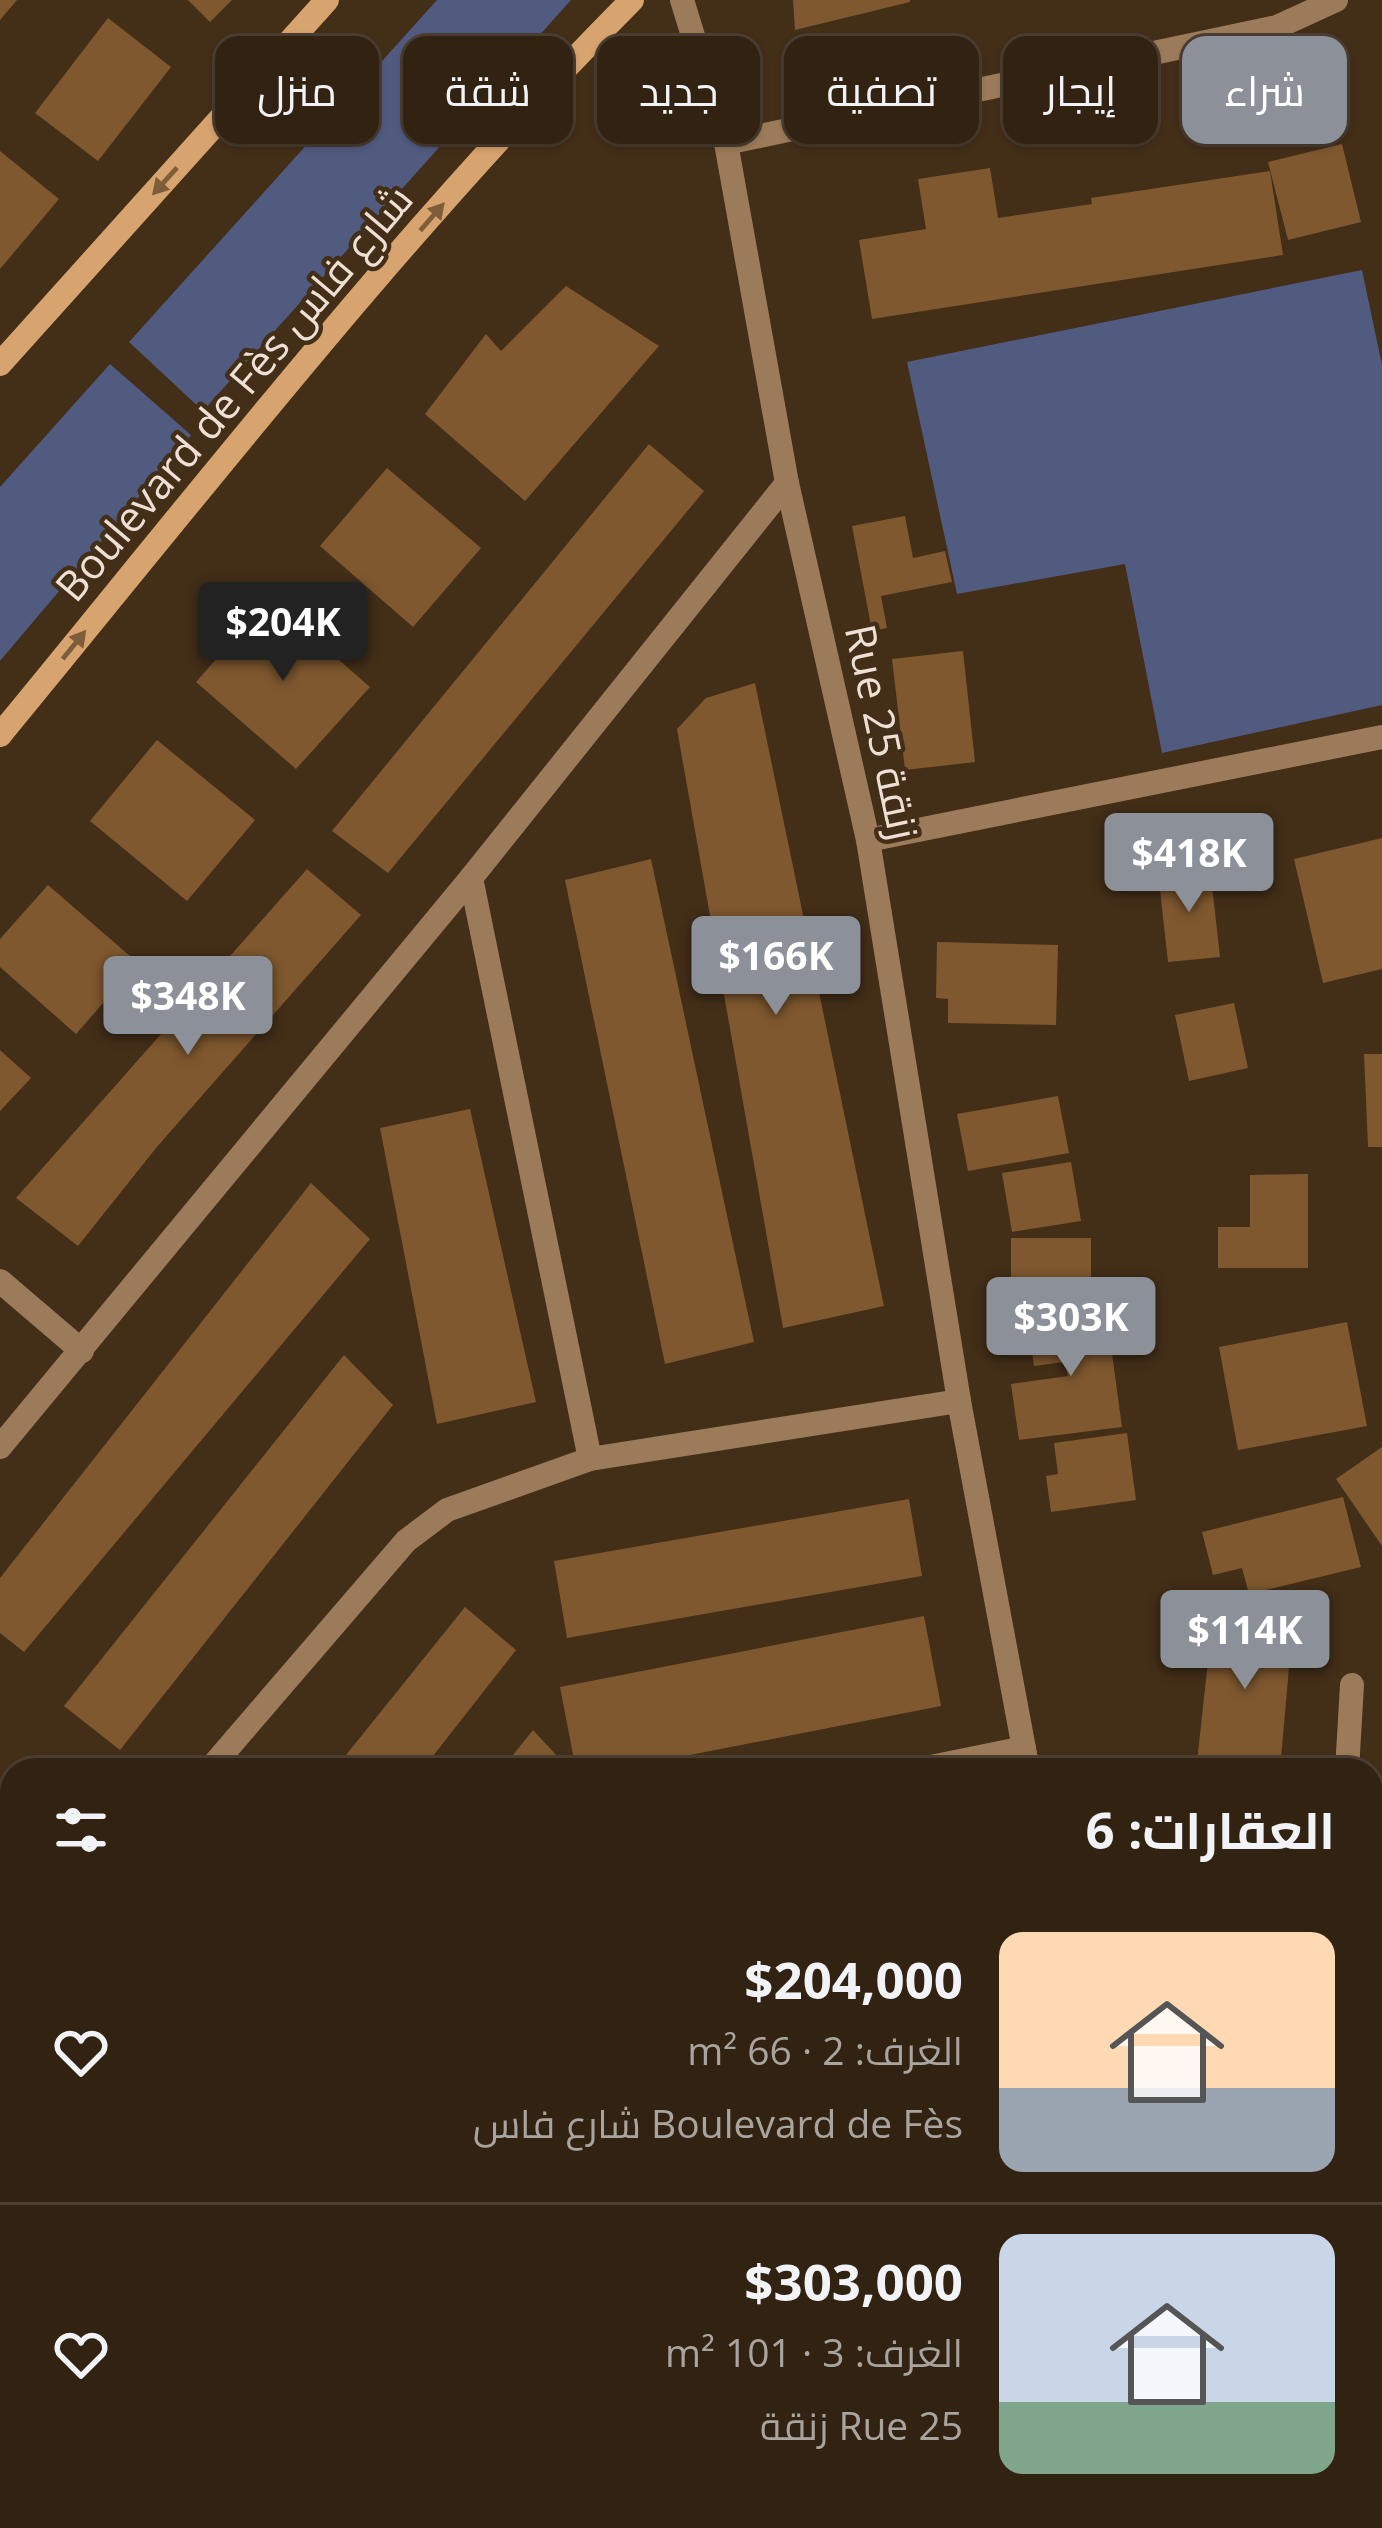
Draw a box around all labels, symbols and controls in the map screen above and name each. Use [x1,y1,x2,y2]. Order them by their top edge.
chip: منزل [215,36,379,144]
chip: شقة [403,36,573,144]
chip: جديد [597,36,760,144]
chip: تصفية [784,36,979,144]
chip: إيجار [1003,36,1158,144]
chip: شراء [1182,36,1347,144]
one-way arrow [152,166,179,195]
street label: Boulevard de Fès شارع فاس [41,172,425,613]
one-way arrow [418,202,445,232]
pin: $204K [199,582,367,684]
text: $204K [225,594,341,647]
street label: Rue 25 زنقة [833,619,934,844]
one-way arrow [61,630,87,660]
pin: $418K [1105,813,1273,915]
text: $418K [1131,825,1247,878]
pin: $166K [692,916,860,1018]
text: $166K [718,928,834,981]
pin: $348K [104,956,272,1058]
text: $348K [130,968,246,1021]
pin: $303K [987,1277,1155,1379]
text: $303K [1013,1289,1129,1342]
pin: $114K [1161,1590,1329,1692]
text: $114K [1187,1602,1303,1655]
text: العقارات: 6 [1086,1794,1335,1864]
icon: filters [48,1797,114,1863]
text: $204,000 [744,1944,963,2014]
icon: home [1095,1980,1239,2124]
icon: heart [48,2019,114,2085]
text: الغرف: 2 · 66 m² [687,2023,963,2076]
text: Boulevard de Fès شارع فاس [473,2096,963,2149]
text: $303,000 [744,2246,963,2316]
icon: home [1095,2282,1239,2426]
icon: heart [48,2321,114,2387]
text: الغرف: 3 · 101 m² [665,2325,963,2378]
text: Rue 25 زنقة [760,2398,963,2451]

